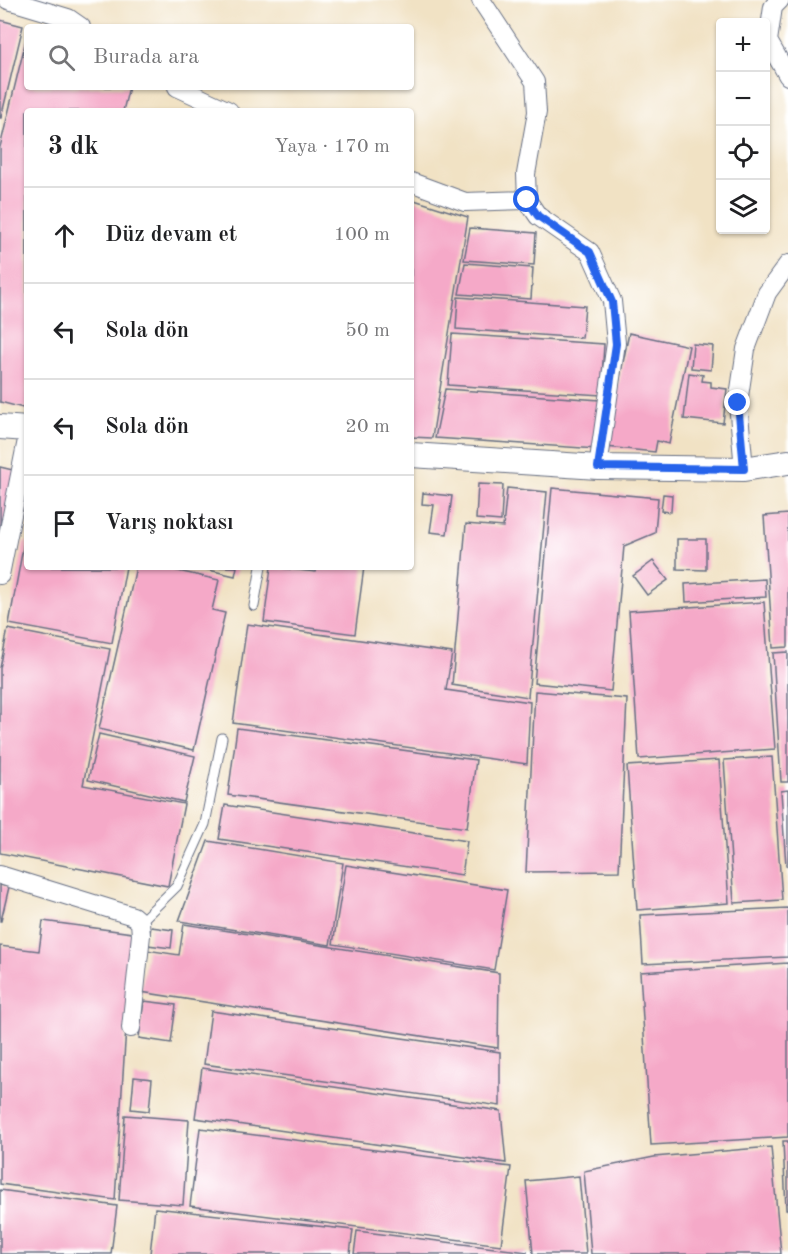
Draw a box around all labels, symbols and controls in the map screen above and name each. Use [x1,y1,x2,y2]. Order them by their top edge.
map controls [716,18,770,234]
button: + [716,18,770,72]
search box [24,24,414,90]
icon: search [45,41,78,74]
text: Burada ara [93,46,199,68]
button: − [716,72,770,126]
button: locate [716,126,770,180]
text: 3 dk [48,134,99,160]
text: Yaya · 170 m [274,137,390,157]
button: layers [716,180,770,234]
route start [513,186,539,212]
icon: ahead [48,219,81,252]
text: Düz devam et [105,224,237,246]
text: 100 m [334,225,390,245]
icon: left [48,315,81,348]
text: Sola dön [105,320,189,342]
text: 50 m [345,321,390,341]
route end [724,389,750,415]
icon: left [48,411,81,444]
text: Sola dön [105,416,189,438]
text: 20 m [345,417,390,437]
icon: arrive [48,507,81,540]
text: Varış noktası [105,512,234,534]

